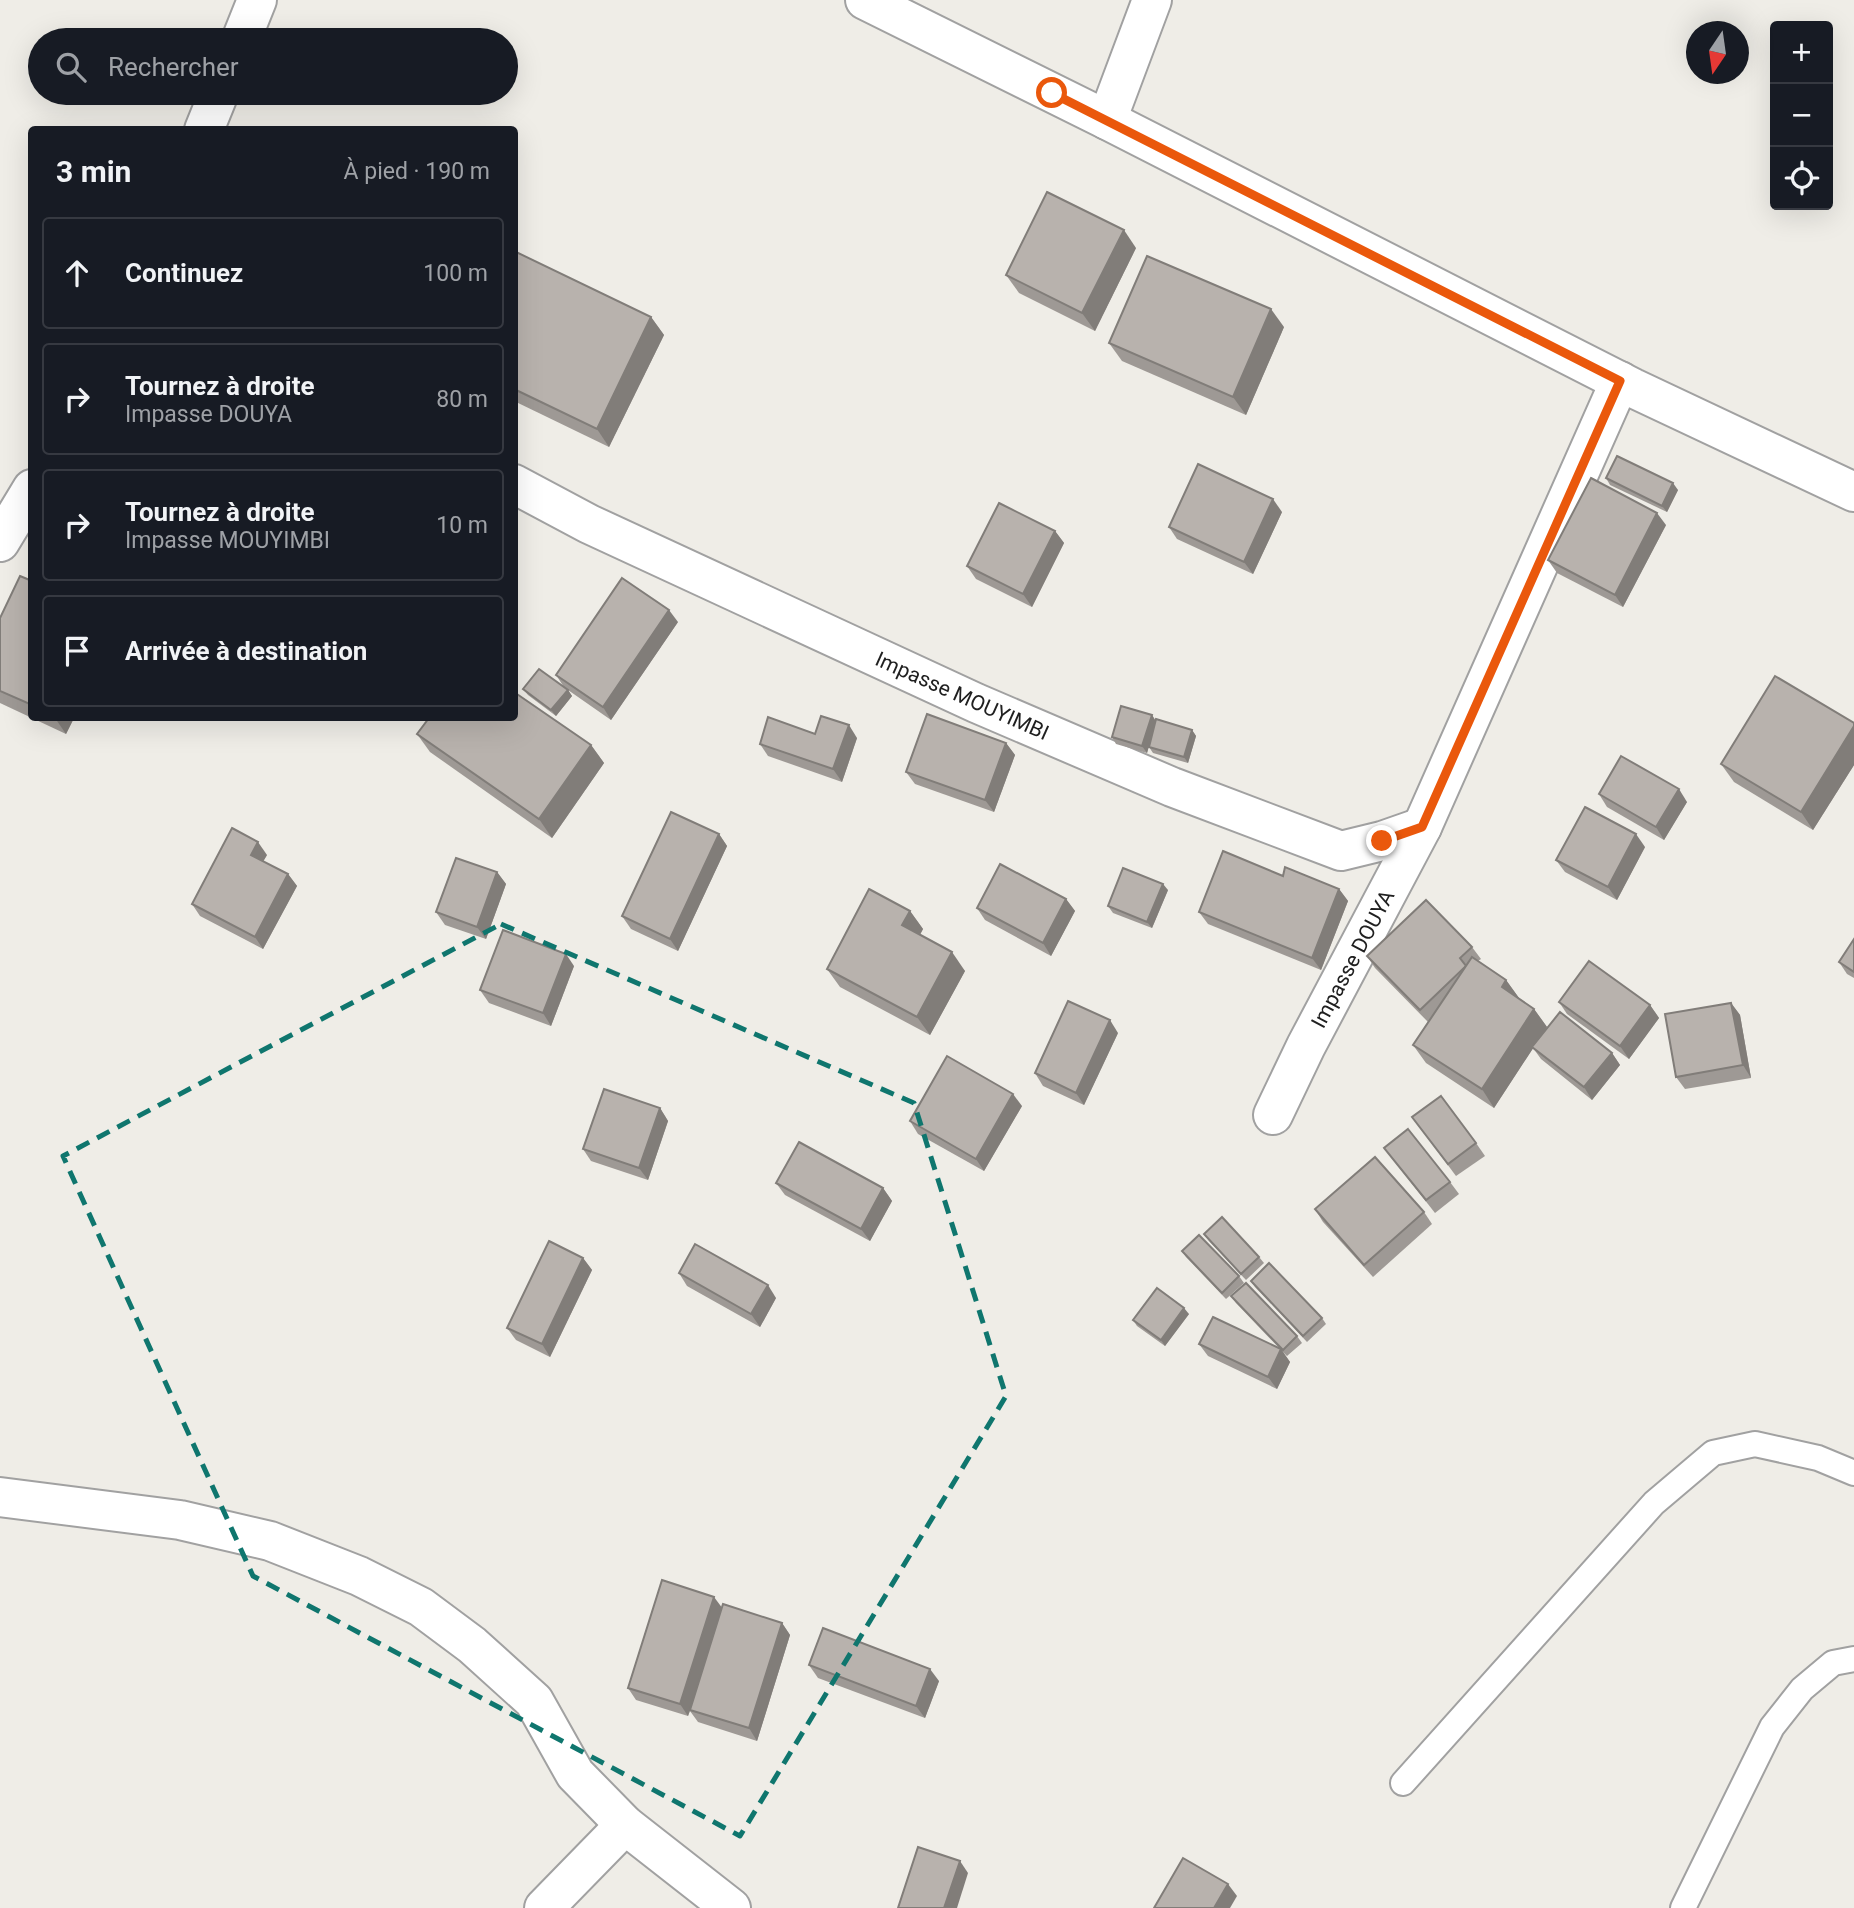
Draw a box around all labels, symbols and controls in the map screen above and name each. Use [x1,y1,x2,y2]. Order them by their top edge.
north arrow [1686,21,1749,84]
map controls [1770,21,1833,210]
button: + [1770,21,1833,84]
search box [28,28,518,105]
icon: search [52,48,90,86]
text: Rechercher [108,52,239,82]
route start [1036,77,1067,108]
button: − [1770,84,1833,147]
button: locate [1770,147,1833,210]
text: 3 min [56,154,131,189]
text: À pied · 190 m [344,158,490,185]
icon: ahead [58,254,96,292]
text: Continuez [125,258,243,288]
text: 100 m [423,260,488,287]
text: Tournez à droite [125,371,315,401]
icon: right [58,380,96,418]
text: 80 m [436,386,488,413]
text: Impasse DOUYA [125,401,292,428]
text: Tournez à droite [125,497,315,527]
icon: right [58,506,96,544]
text: 10 m [436,512,488,539]
text: Impasse MOUYIMBI [125,527,330,554]
icon: arrive [58,632,96,670]
text: Arrivée à destination [125,636,367,666]
street label: Impasse MOUYIMBI [872,647,1052,745]
route end [1366,825,1397,856]
street label: Impasse DOUYA [1307,886,1400,1032]

